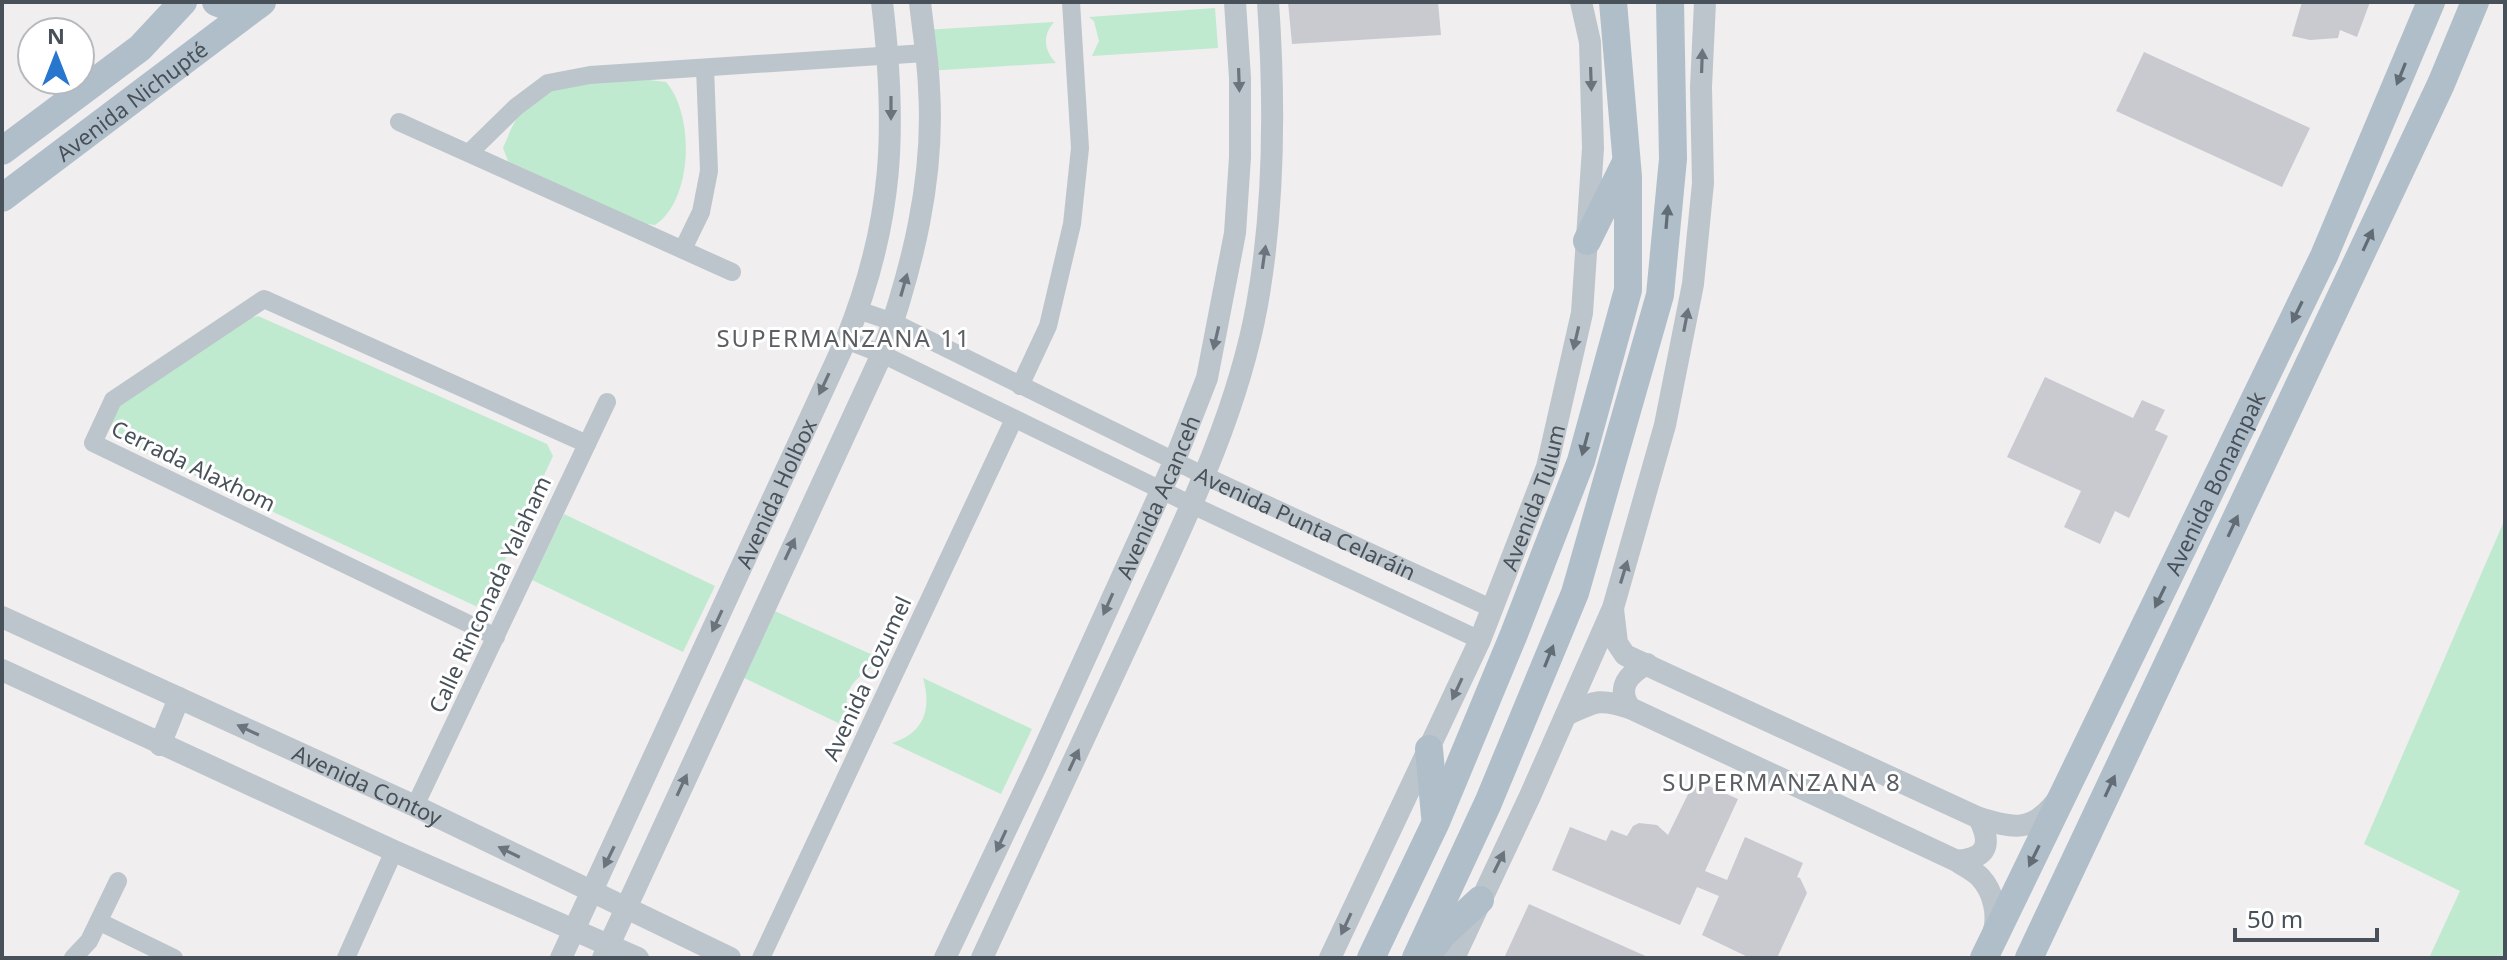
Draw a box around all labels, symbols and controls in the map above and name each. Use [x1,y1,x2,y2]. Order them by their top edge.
north arrow [16,16,96,96]
street label: Avenida Nichupté [51,35,213,165]
one-way arrow [1696,48,1708,73]
one-way arrow [2395,62,2408,86]
one-way arrow [1585,67,1598,92]
one-way arrow [1233,68,1246,93]
one-way arrow [885,95,897,121]
one-way arrow [1661,204,1674,229]
one-way arrow [2361,228,2375,251]
one-way arrow [1258,244,1271,269]
one-way arrow [898,272,911,296]
one-way arrow [2290,301,2304,324]
one-way arrow [1680,307,1693,332]
district label: SUPERMANZANA 11 [716,321,972,354]
one-way arrow [1209,326,1222,351]
one-way arrow [1569,326,1582,351]
one-way arrow [818,372,831,396]
street label: Avenida Bonampak [2157,386,2271,580]
street label: Avenida Acanceh [1108,410,1206,583]
street label: Cerrada Alaxhom [107,412,281,518]
street label: Avenida Holbox [728,413,823,573]
street label: Avenida Tulum [1493,421,1571,575]
one-way arrow [1579,432,1591,457]
street label: Avenida Punta Celaráin [1191,459,1421,586]
street label: Calle Rinconada Yalaham [421,471,557,717]
one-way arrow [2226,514,2240,537]
one-way arrow [784,537,797,560]
one-way arrow [1618,560,1631,584]
one-way arrow [2153,585,2166,608]
street label: Avenida Cozumel [815,591,917,765]
one-way arrow [1102,593,1115,616]
one-way arrow [710,609,723,632]
one-way arrow [1543,644,1556,668]
one-way arrow [1450,677,1464,701]
one-way arrow [236,723,259,736]
street label: Avenida Contoy [288,737,448,832]
one-way arrow [1067,749,1081,772]
district label: SUPERMANZANA 8 [1662,765,1902,798]
one-way arrow [675,773,689,797]
one-way arrow [2103,774,2117,798]
one-way arrow [994,829,1008,853]
one-way arrow [2027,844,2041,868]
one-way arrow [497,845,520,858]
one-way arrow [602,846,615,869]
one-way arrow [1492,850,1506,874]
scale bar [2235,892,2377,942]
text: 50 m [2247,902,2303,935]
one-way arrow [1339,913,1353,936]

